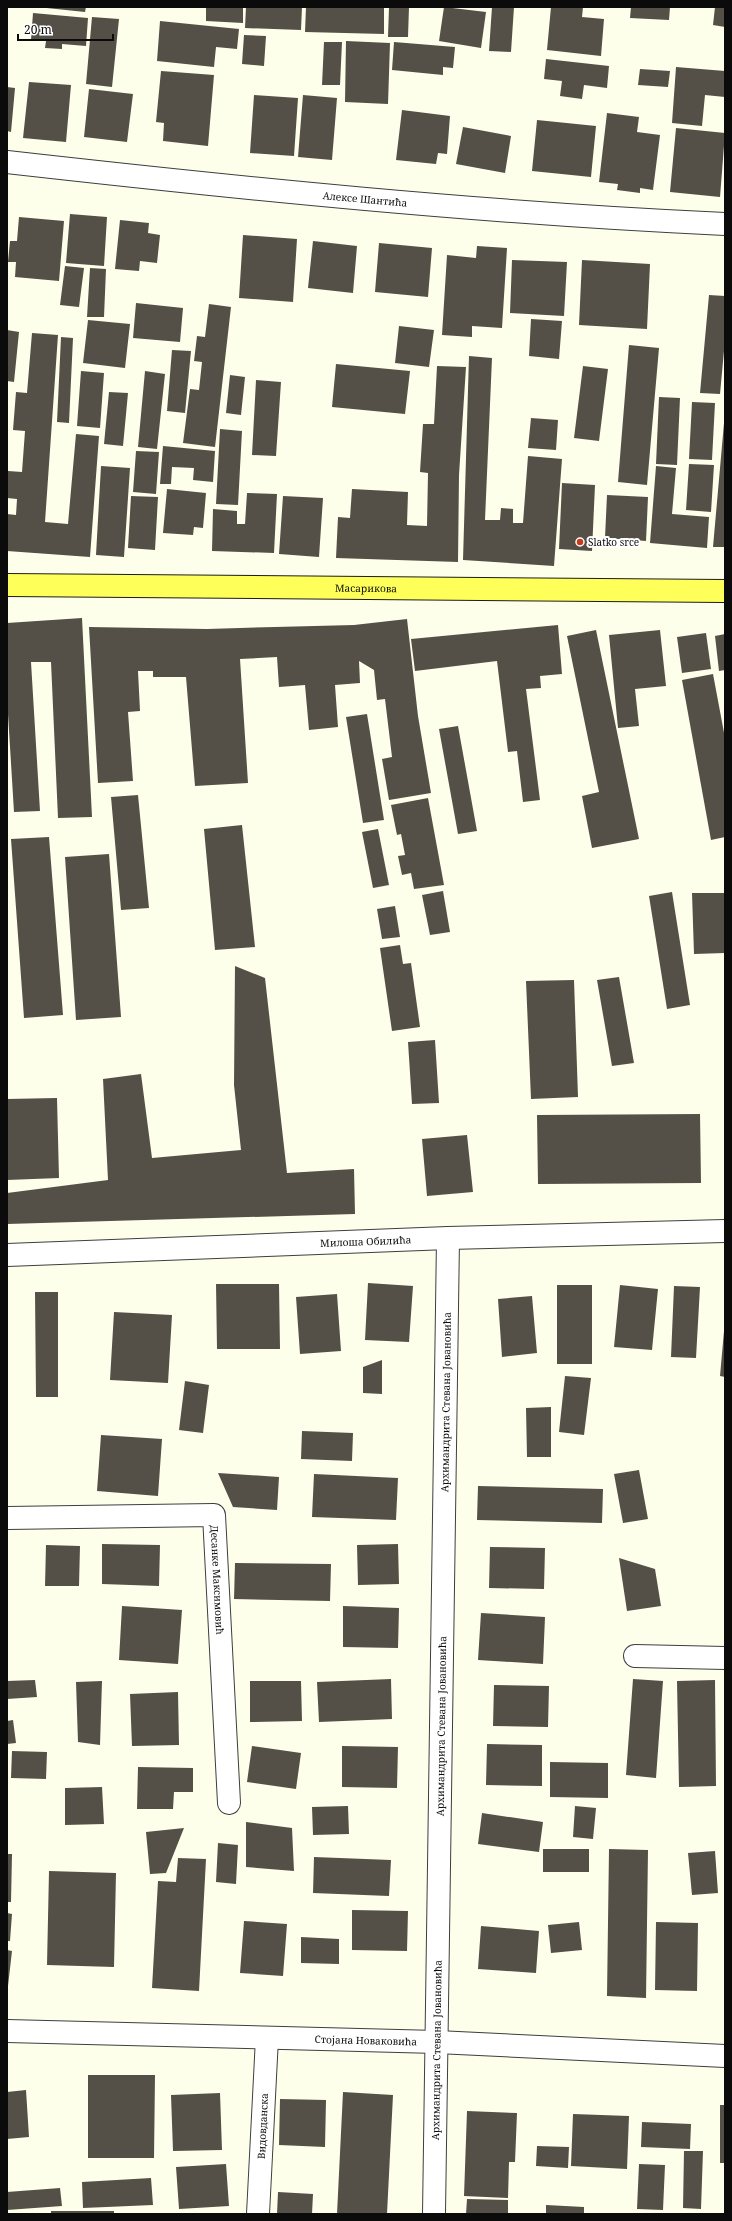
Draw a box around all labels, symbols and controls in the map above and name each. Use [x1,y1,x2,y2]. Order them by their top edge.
scale bar [18,16,113,42]
text: 20 m [24,21,52,38]
street label: Алексе Шантића [322,188,408,210]
place label: Slatko srce [588,535,639,549]
marker: Slatko srce [575,537,585,547]
street label: Масарикова [335,581,397,595]
street label: Милоша Обилића [320,1232,412,1250]
street label: Архимандрита Стевана Јовановића [437,1312,454,1492]
street label: Десанке Максимовић [208,1525,227,1635]
street label: Архимандрита Стевана Јовановића [433,1635,449,1816]
street label: Архимандрита Стевана Јовановића [428,1959,445,2140]
street label: Стојана Новаковића [314,2032,418,2048]
street label: Видовданска [254,2093,271,2159]

